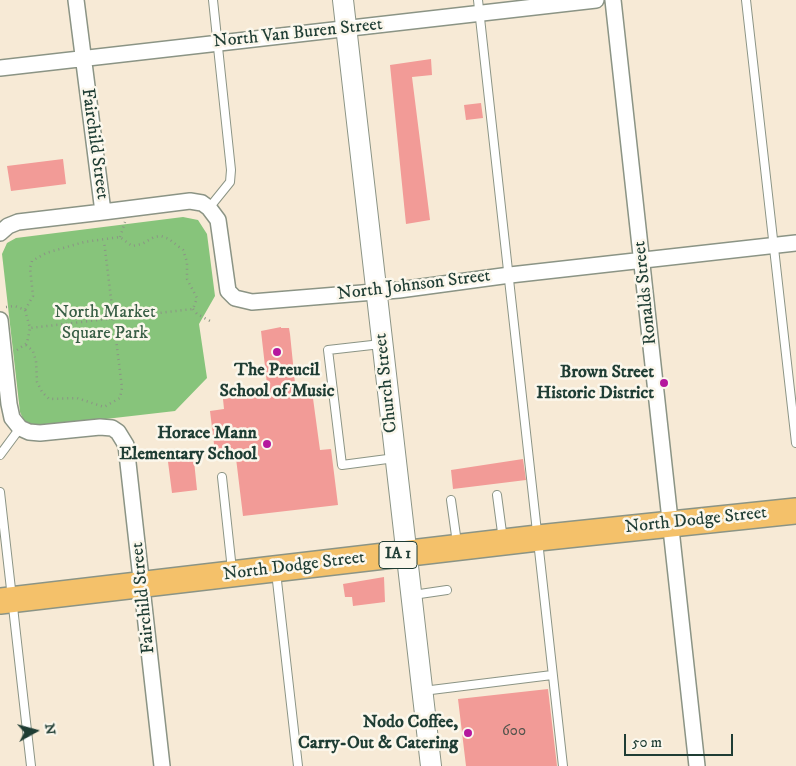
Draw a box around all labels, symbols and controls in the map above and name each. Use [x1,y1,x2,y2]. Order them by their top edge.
street label: North Van Buren Street [212,14,384,54]
street label: Fairchild Street [76,87,112,201]
street label: Ronalds Street [630,240,662,346]
street label: North Johnson Street [336,266,492,306]
park label: North Market Square Park [54,302,156,344]
street label: Church Street [371,332,403,434]
marker: The Preucil School of Music [271,346,283,358]
place label: The Preucil School of Music [220,360,334,402]
place label: Brown Street Historic District [536,362,654,404]
marker: Brown Street Historic District [658,377,670,389]
place label: Horace Mann Elementary School [119,423,257,466]
marker: Horace Mann Elementary School [261,438,273,450]
street label: North Dodge Street [624,503,768,539]
street label: Fairchild Street [127,541,161,655]
road number: IA 1 [379,542,417,568]
street label: North Dodge Street [222,548,366,586]
north arrow [10,706,60,756]
place label: Nodo Coffee, Carry-Out & Catering [298,712,458,754]
text: N [40,722,60,736]
house number: 600 [502,723,526,741]
scale bar [626,724,735,756]
marker: Nodo Coffee, Carry-Out & Catering [462,727,474,739]
text: 50 m [632,733,662,752]

